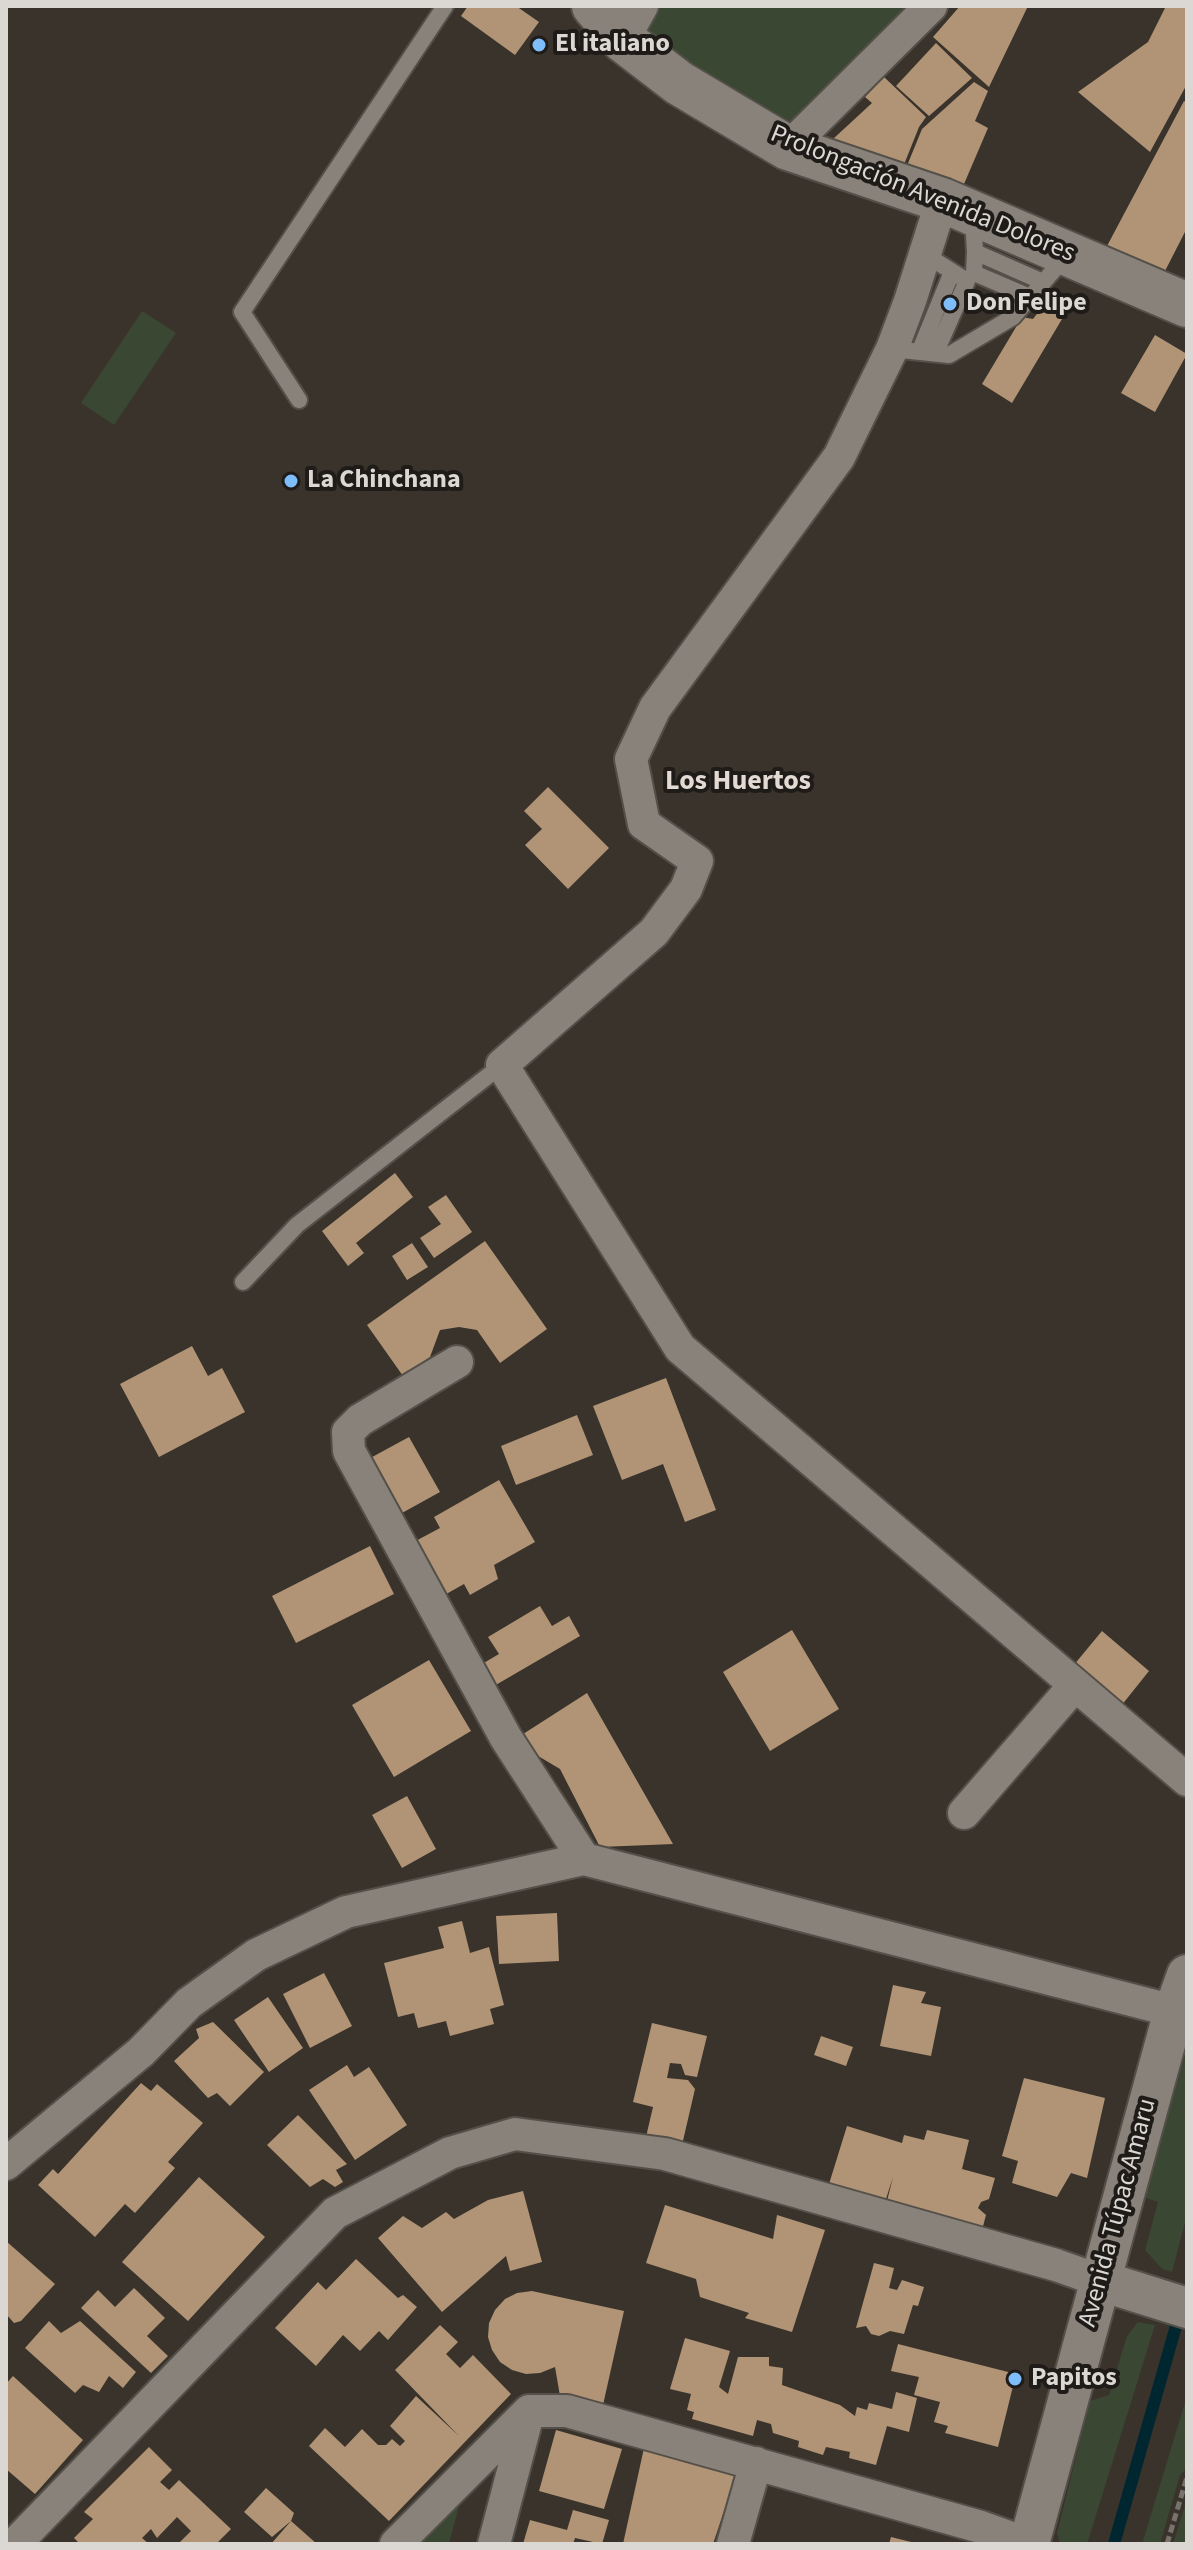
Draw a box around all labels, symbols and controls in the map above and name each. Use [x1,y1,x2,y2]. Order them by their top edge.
place label: El italiano [555,29,670,61]
marker: El italiano [530,36,548,54]
street label: Prolongación Avenida Dolores [765,120,1079,270]
place label: Don Felipe [966,288,1087,320]
marker: Don Felipe [941,295,959,313]
place label: La Chinchana [307,465,461,497]
marker: La Chinchana [282,472,300,490]
district label: Los Huertos [665,766,811,800]
street label: Avenida Túpac Amaru [1073,2095,1165,2331]
place label: Papitos [1031,2363,1117,2395]
marker: Papitos [1006,2370,1024,2388]

